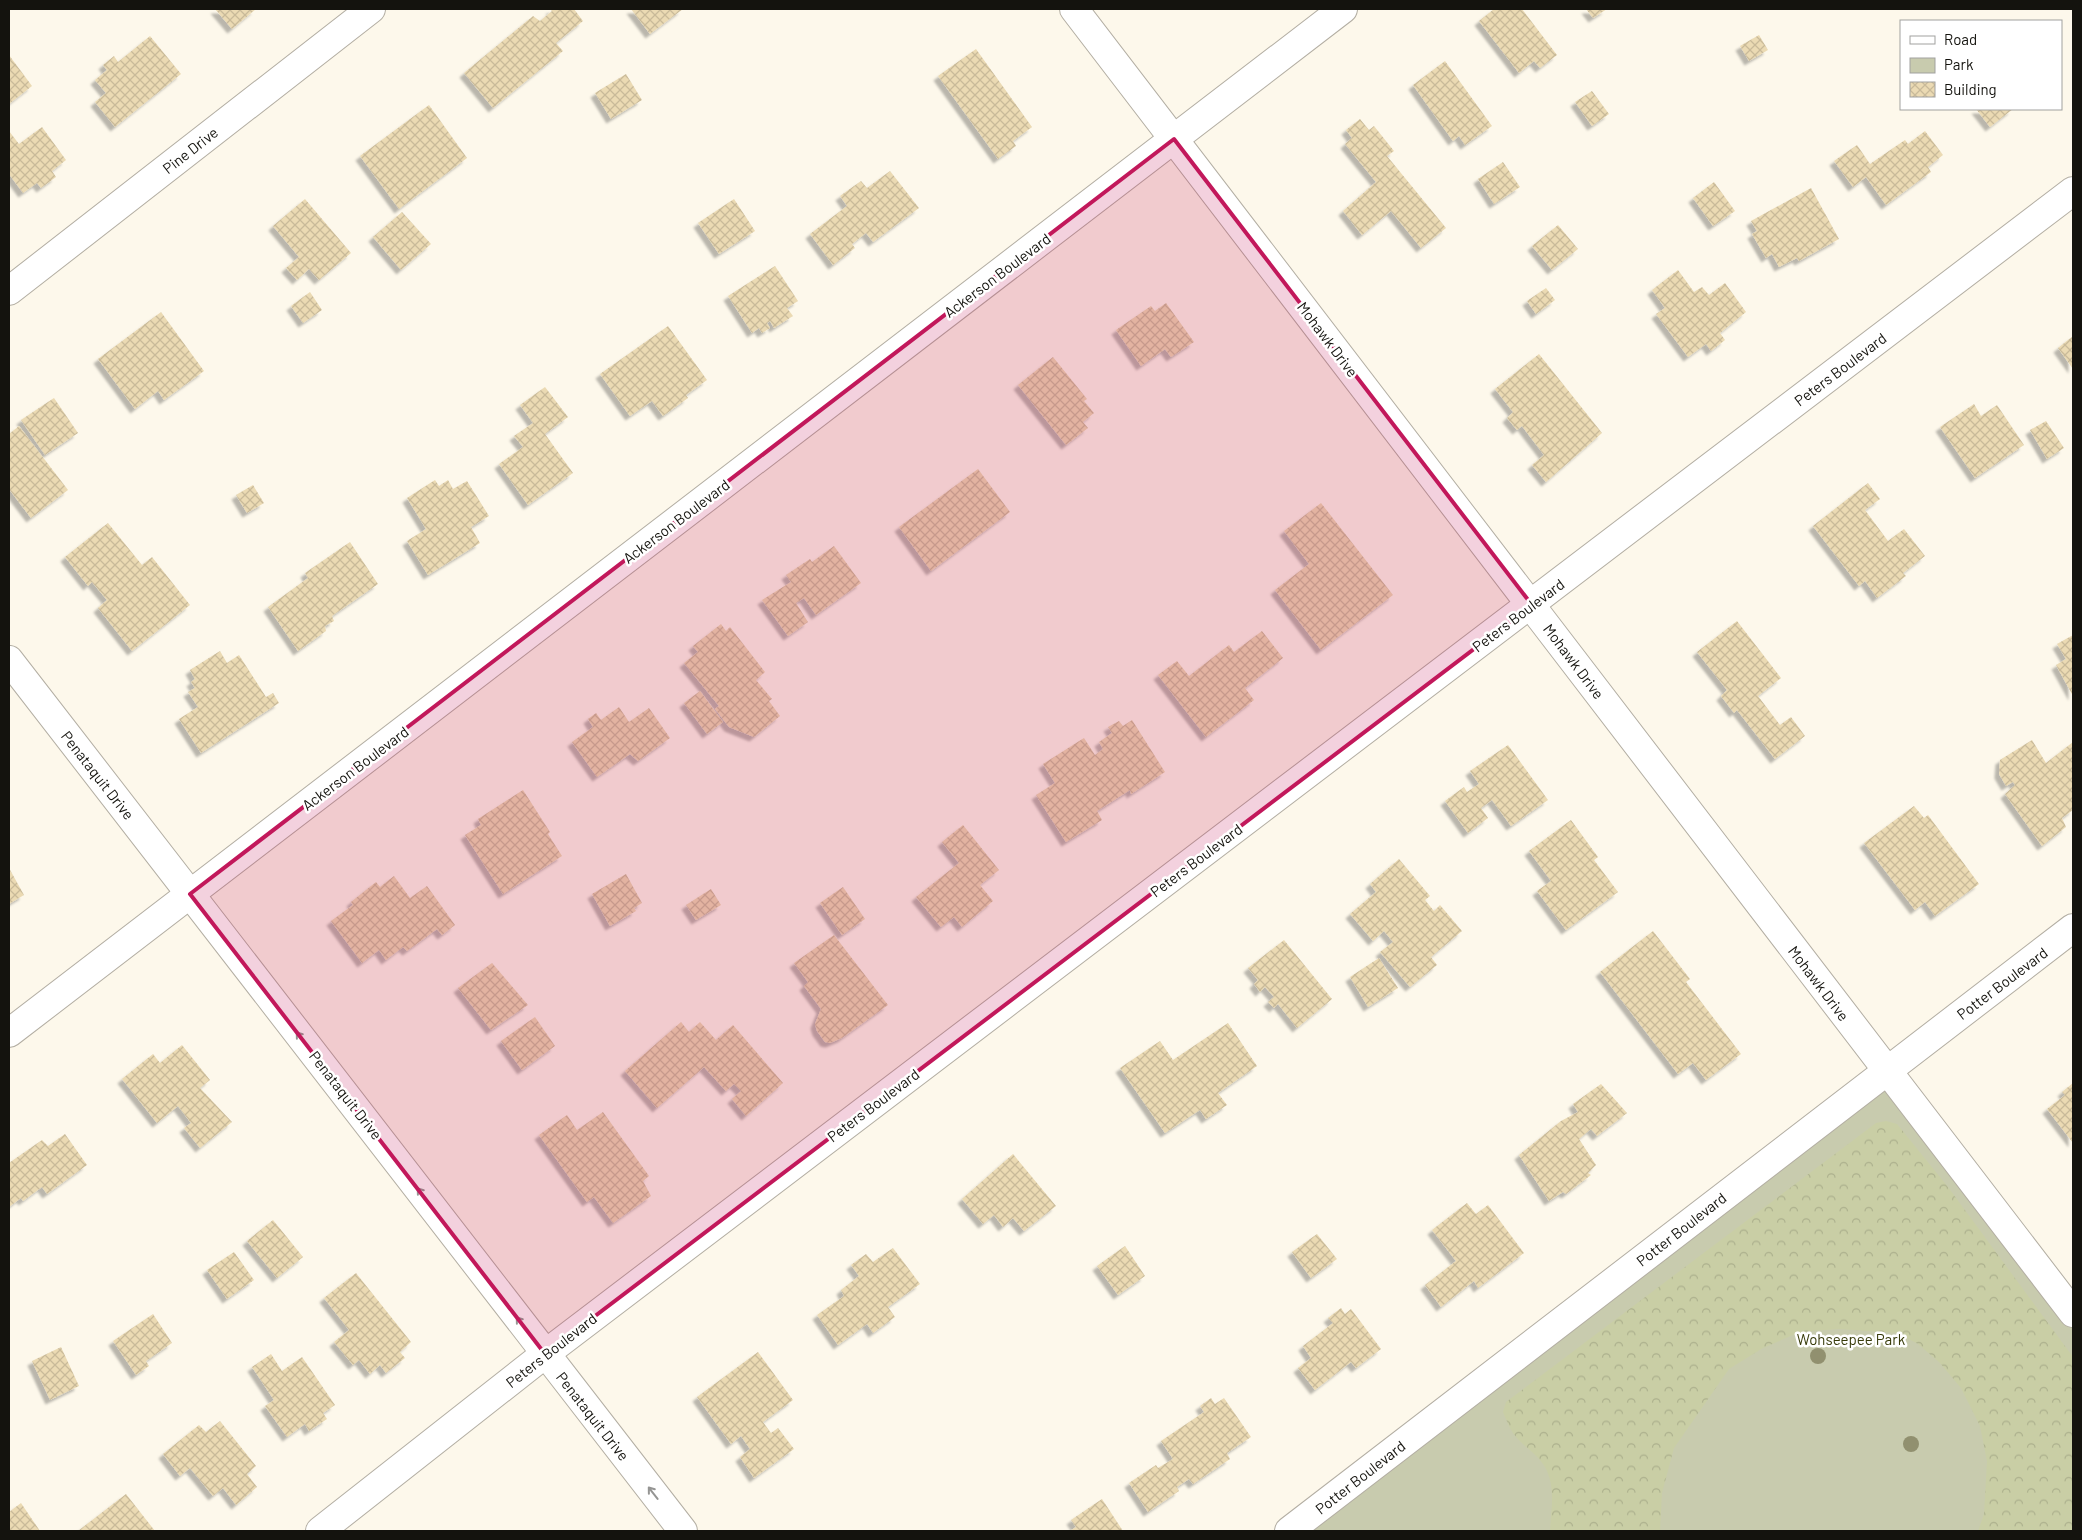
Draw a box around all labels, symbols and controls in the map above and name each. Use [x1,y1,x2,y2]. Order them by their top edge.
legend [1900,20,2062,110]
text: Road [1944,30,1977,48]
text: Park [1944,55,1974,73]
text: Building [1944,80,1997,98]
street label: Pine Drive [159,123,221,177]
street label: Ackerson Boulevard [940,229,1054,321]
street label: Mohawk Drive [1294,298,1362,380]
street label: Peters Boulevard [1790,329,1890,409]
street label: Ackerson Boulevard [619,475,733,567]
street label: Peters Boulevard [1468,575,1568,655]
street label: Mohawk Drive [1540,620,1608,702]
street label: Ackerson Boulevard [298,722,412,814]
street label: Penataquit Drive [58,727,138,823]
street label: Peters Boulevard [1146,820,1246,900]
street label: Mohawk Drive [1785,942,1853,1024]
street label: Potter Boulevard [1953,943,2051,1023]
one-way arrow [296,1031,306,1045]
street label: Penataquit Drive [306,1047,386,1143]
street label: Peters Boulevard [823,1065,923,1145]
one-way arrow [416,1188,427,1201]
street label: Potter Boulevard [1633,1188,1729,1270]
street label: Peters Boulevard [502,1309,600,1391]
one-way arrow [515,1317,526,1330]
park label: Wohseepee Park [1797,1330,1906,1348]
street label: Penataquit Drive [553,1368,633,1464]
street label: Potter Boulevard [1312,1436,1408,1518]
one-way arrow [647,1487,658,1500]

